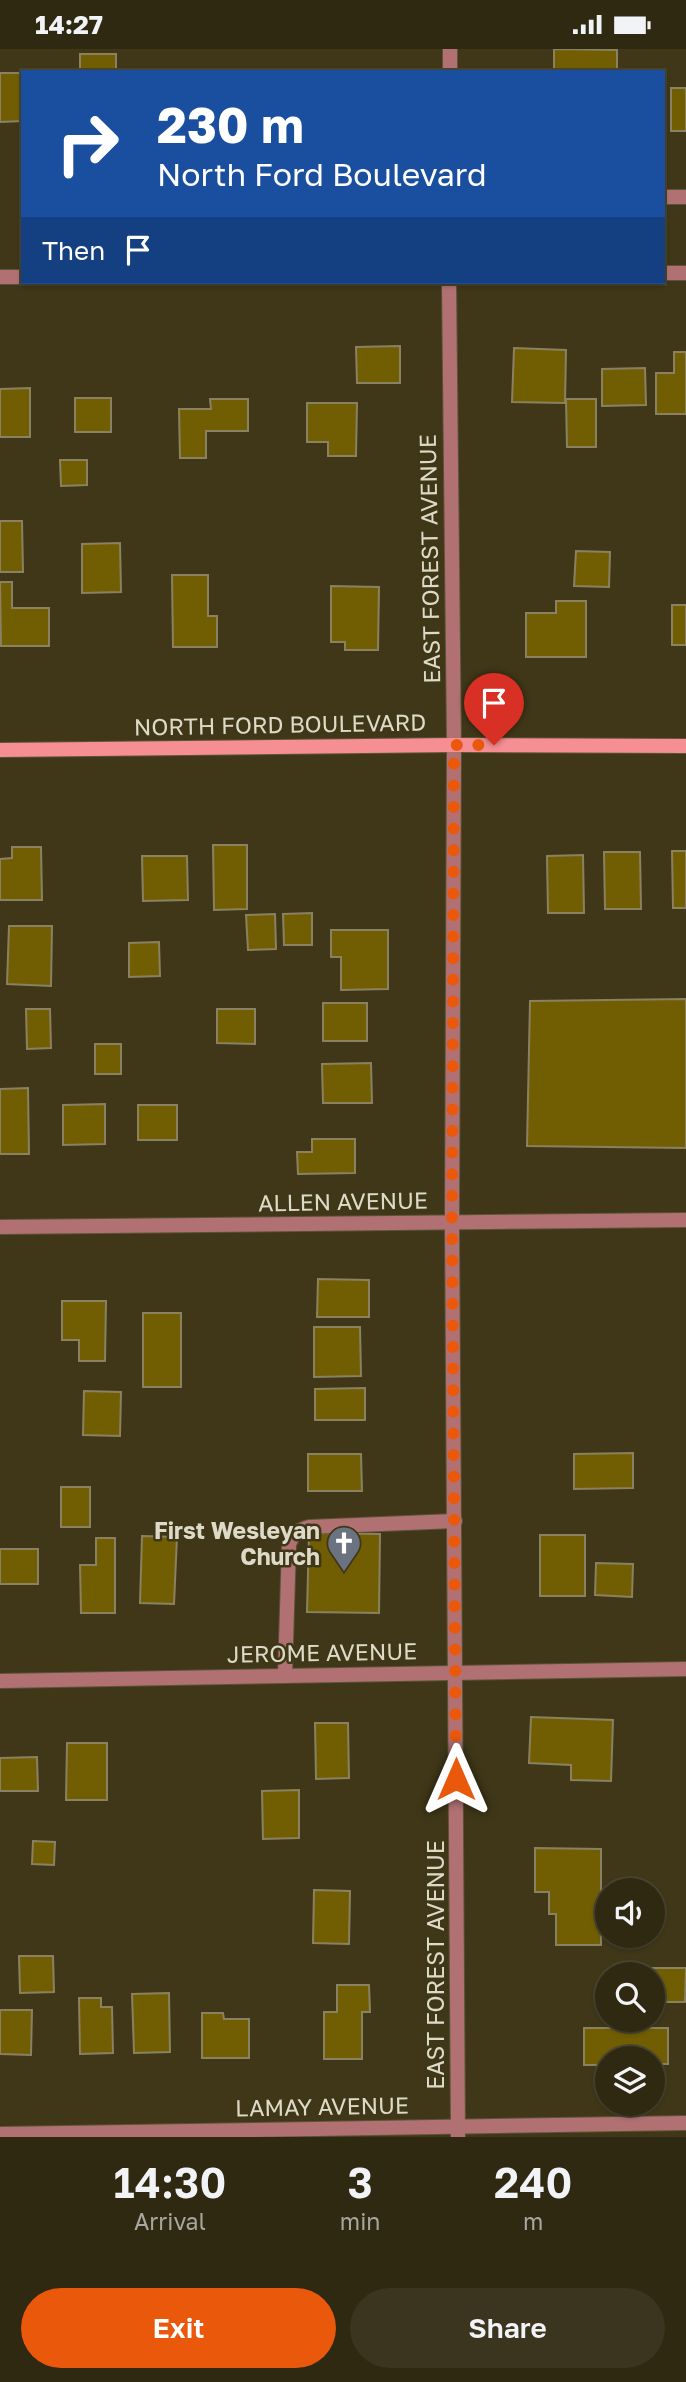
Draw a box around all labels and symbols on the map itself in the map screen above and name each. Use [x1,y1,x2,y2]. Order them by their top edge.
street label: EAST FOREST AVENUE [413,434,445,684]
pin [464,673,524,745]
street label: NORTH FORD BOULEVARD [134,707,426,741]
street label: ALLEN AVENUE [258,1186,428,1216]
place label: First Wesleyan Church [154,1516,320,1570]
church icon: First Wesleyan Church [325,1524,363,1573]
street label: JEROME AVENUE [227,1636,417,1668]
position arrow [419,1742,493,1816]
street label: EAST FOREST AVENUE [421,1840,449,2090]
street label: LAMAY AVENUE [235,2090,409,2122]

